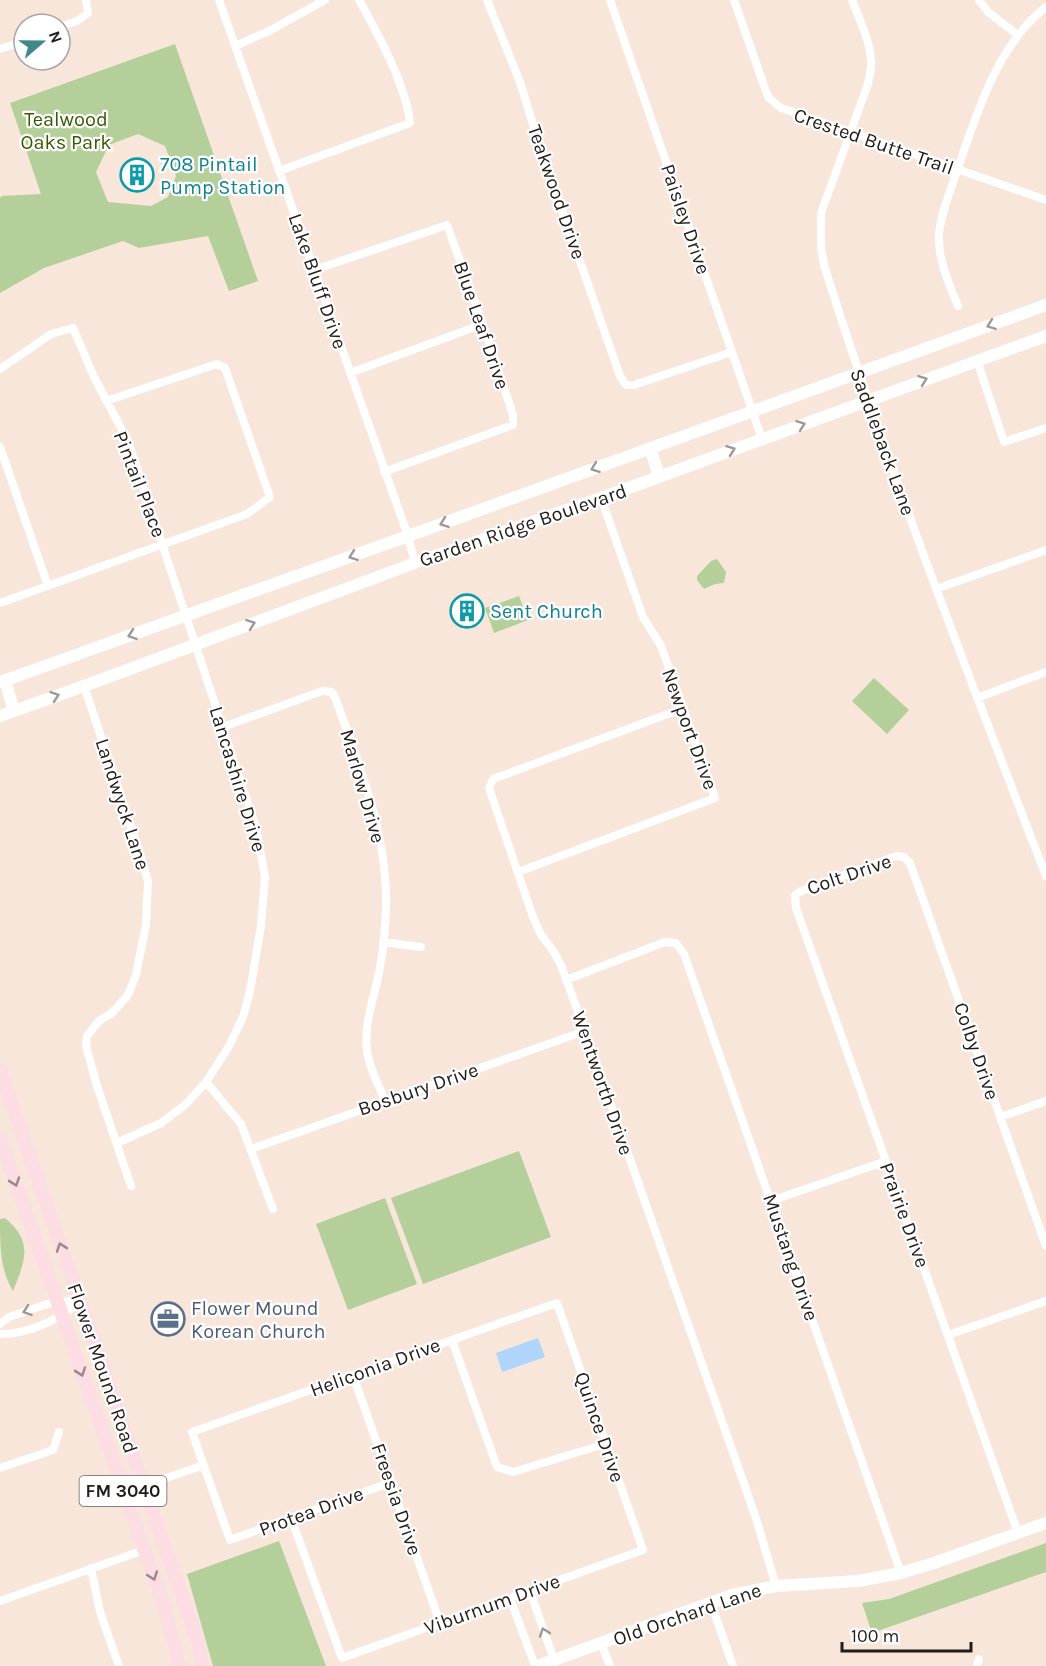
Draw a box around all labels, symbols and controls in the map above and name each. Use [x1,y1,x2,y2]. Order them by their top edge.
north arrow [12,12,72,72]
text: N [45,28,67,46]
street label: Crested Butte Trail [791,103,957,180]
park label: Tealwood Oaks Park [20,108,112,154]
street label: Teakwood Drive [523,122,590,262]
place label: 708 Pintail Pump Station [160,153,285,199]
building icon: 708 Pintail Pump Station [119,157,155,193]
street label: Paisley Drive [656,161,715,277]
street label: Lake Bluff Drive [284,210,352,352]
street label: Blue Leaf Drive [449,258,514,392]
one-way arrow [986,317,997,330]
street label: Saddleback Lane [845,366,920,519]
one-way arrow [917,375,927,388]
one-way arrow [795,419,806,432]
street label: Pintail Place [109,428,170,541]
one-way arrow [725,445,736,458]
one-way arrow [590,461,601,474]
street label: Garden Ridge Boulevard [416,479,630,572]
one-way arrow [439,516,449,529]
one-way arrow [348,549,359,562]
building icon: Sent Church [449,593,485,629]
place label: Sent Church [490,600,603,623]
one-way arrow [245,619,255,632]
one-way arrow [127,628,137,640]
street label: Newport Drive [657,665,722,793]
one-way arrow [49,691,60,704]
street label: Lancashire Drive [204,703,271,855]
street label: Marlow Drive [335,726,390,846]
street label: Landwyck Lane [90,735,155,873]
street label: Colt Drive [804,849,894,900]
street label: Colby Drive [949,999,1004,1103]
street label: Wentworth Drive [567,1008,638,1158]
street label: Bosbury Drive [355,1058,481,1121]
street label: Prairie Drive [875,1159,934,1271]
one-way arrow [8,1176,21,1187]
street label: Mustang Drive [758,1191,823,1324]
one-way arrow [55,1242,68,1253]
street label: Flower Mound Road [63,1280,142,1456]
place label: Flower Mound Korean Church [191,1297,325,1343]
office icon: Flower Mound Korean Church [150,1301,186,1337]
one-way arrow [22,1304,33,1316]
street label: Heliconia Drive [307,1333,443,1402]
one-way arrow [73,1366,86,1377]
street label: Quince Drive [570,1369,629,1485]
street label: Freesia Drive [367,1440,426,1558]
road number: FM 3040 [80,1476,166,1506]
street label: Protea Drive [256,1482,367,1541]
street label: Viburnum Drive [421,1569,563,1640]
one-way arrow [146,1570,159,1581]
street label: Old Orchard Lane [610,1578,764,1651]
scale bar [842,1615,971,1653]
text: 100 m [851,1625,899,1647]
one-way arrow [539,1627,551,1638]

